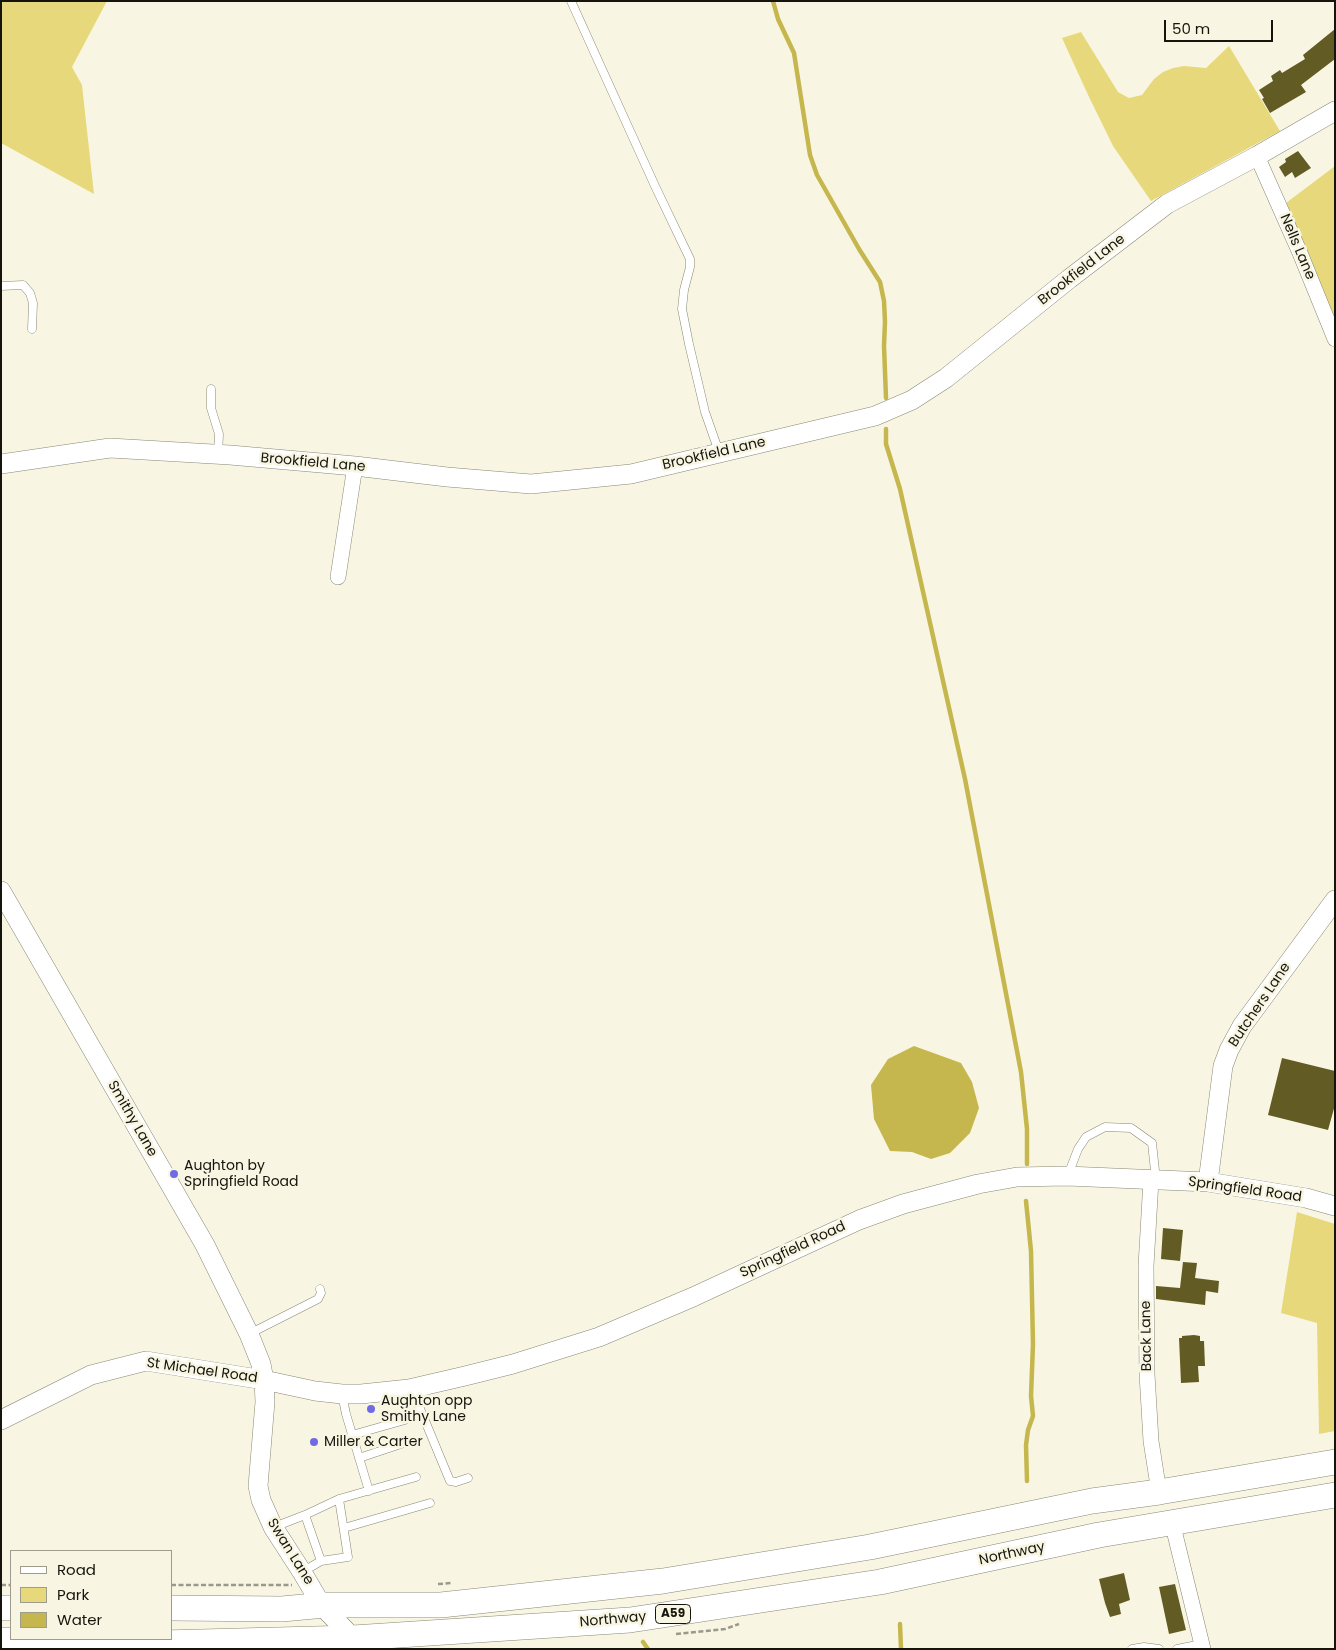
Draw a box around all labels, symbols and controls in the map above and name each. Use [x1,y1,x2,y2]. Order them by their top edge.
scale bar [1166,10,1275,42]
text: 50 m [1172,18,1210,39]
street label: Nells Lane [1276,212,1318,282]
street label: Brookfield Lane [1035,231,1129,309]
street label: Brookfield Lane [661,434,767,474]
street label: Brookfield Lane [260,450,366,476]
street label: Butchers Lane [1226,960,1294,1050]
street label: Smithy Lane [103,1078,161,1160]
place label: Aughton by Springfield Road [184,1158,299,1190]
marker: Aughton by Springfield Road [168,1168,180,1180]
street label: Springfield Road [1187,1174,1303,1206]
street label: Springfield Road [738,1218,848,1282]
street label: Back Lane [1138,1301,1156,1371]
street label: St Michael Road [146,1355,258,1387]
place label: Aughton opp Smithy Lane [381,1393,472,1425]
marker: Aughton opp Smithy Lane [365,1403,377,1415]
place label: Miller & Carter [324,1434,423,1450]
marker: Miller & Carter [308,1436,320,1448]
street label: Swan Lane [263,1516,317,1588]
street label: Northway [978,1539,1046,1569]
legend [10,1550,172,1640]
text: Road [57,1559,96,1580]
text: Park [57,1584,89,1605]
road number: A59 [656,1605,690,1624]
text: Water [57,1609,102,1630]
street label: Northway [579,1609,647,1631]

